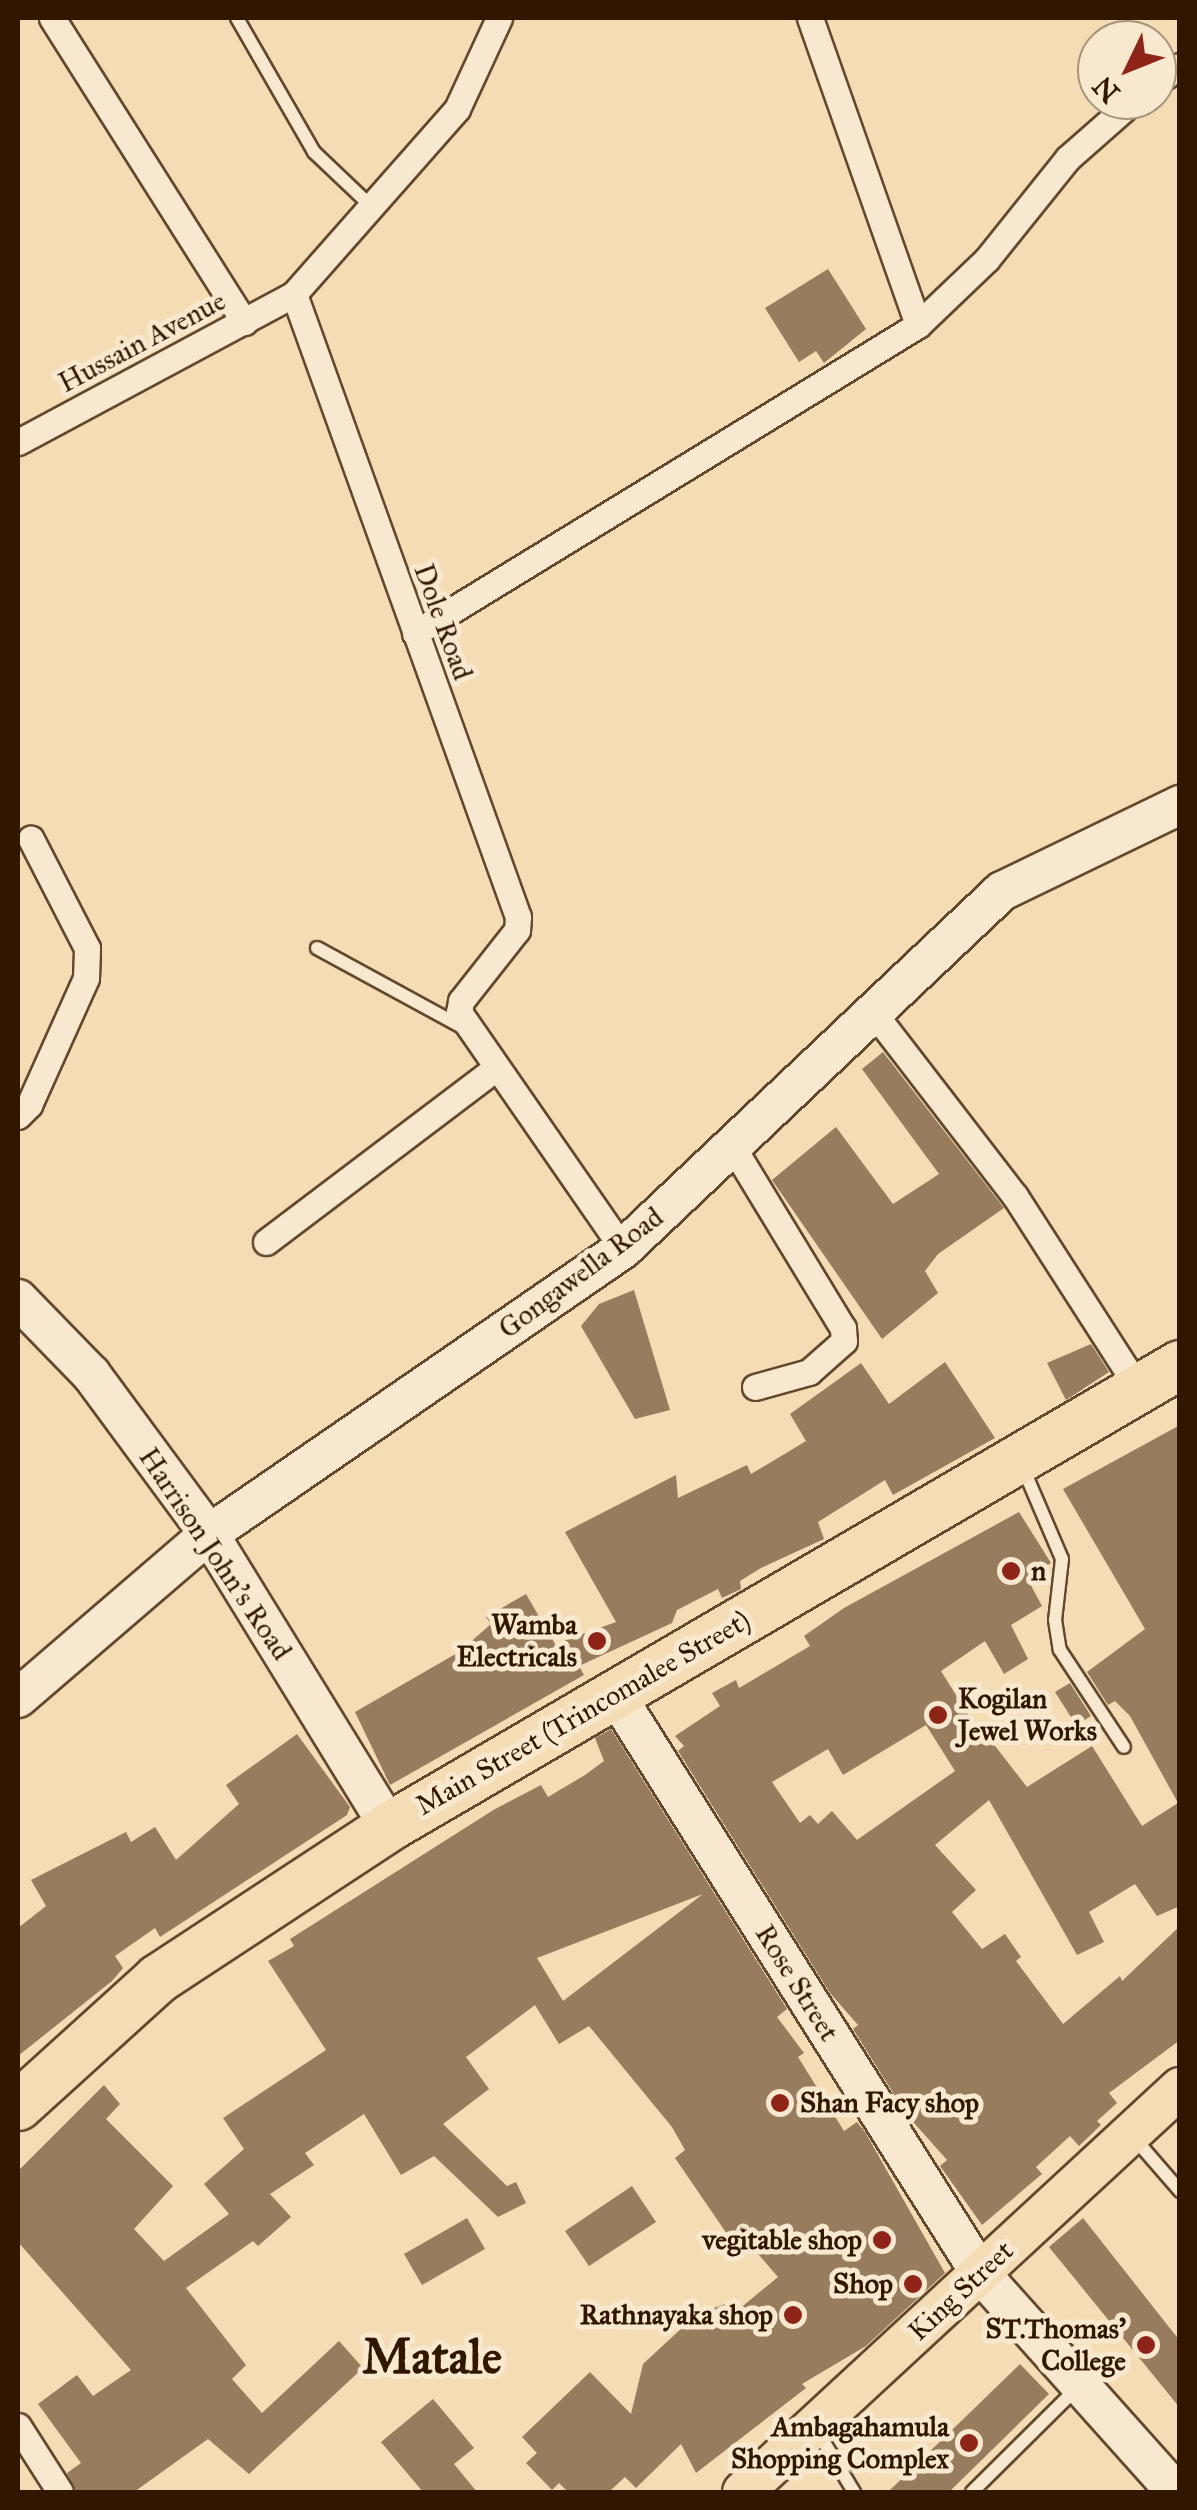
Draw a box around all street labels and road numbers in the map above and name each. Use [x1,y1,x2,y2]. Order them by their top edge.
street label: Hussain Avenue [53,284,231,400]
street label: Dole Road [406,559,480,685]
street label: Gongawella Road [492,1200,670,1346]
street label: Harrison John's Road [132,1441,298,1667]
street label: Main Street (Trincomalee Street) [410,1603,756,1823]
street label: Rose Street [748,1918,846,2048]
street label: King Street [902,2234,1020,2348]

